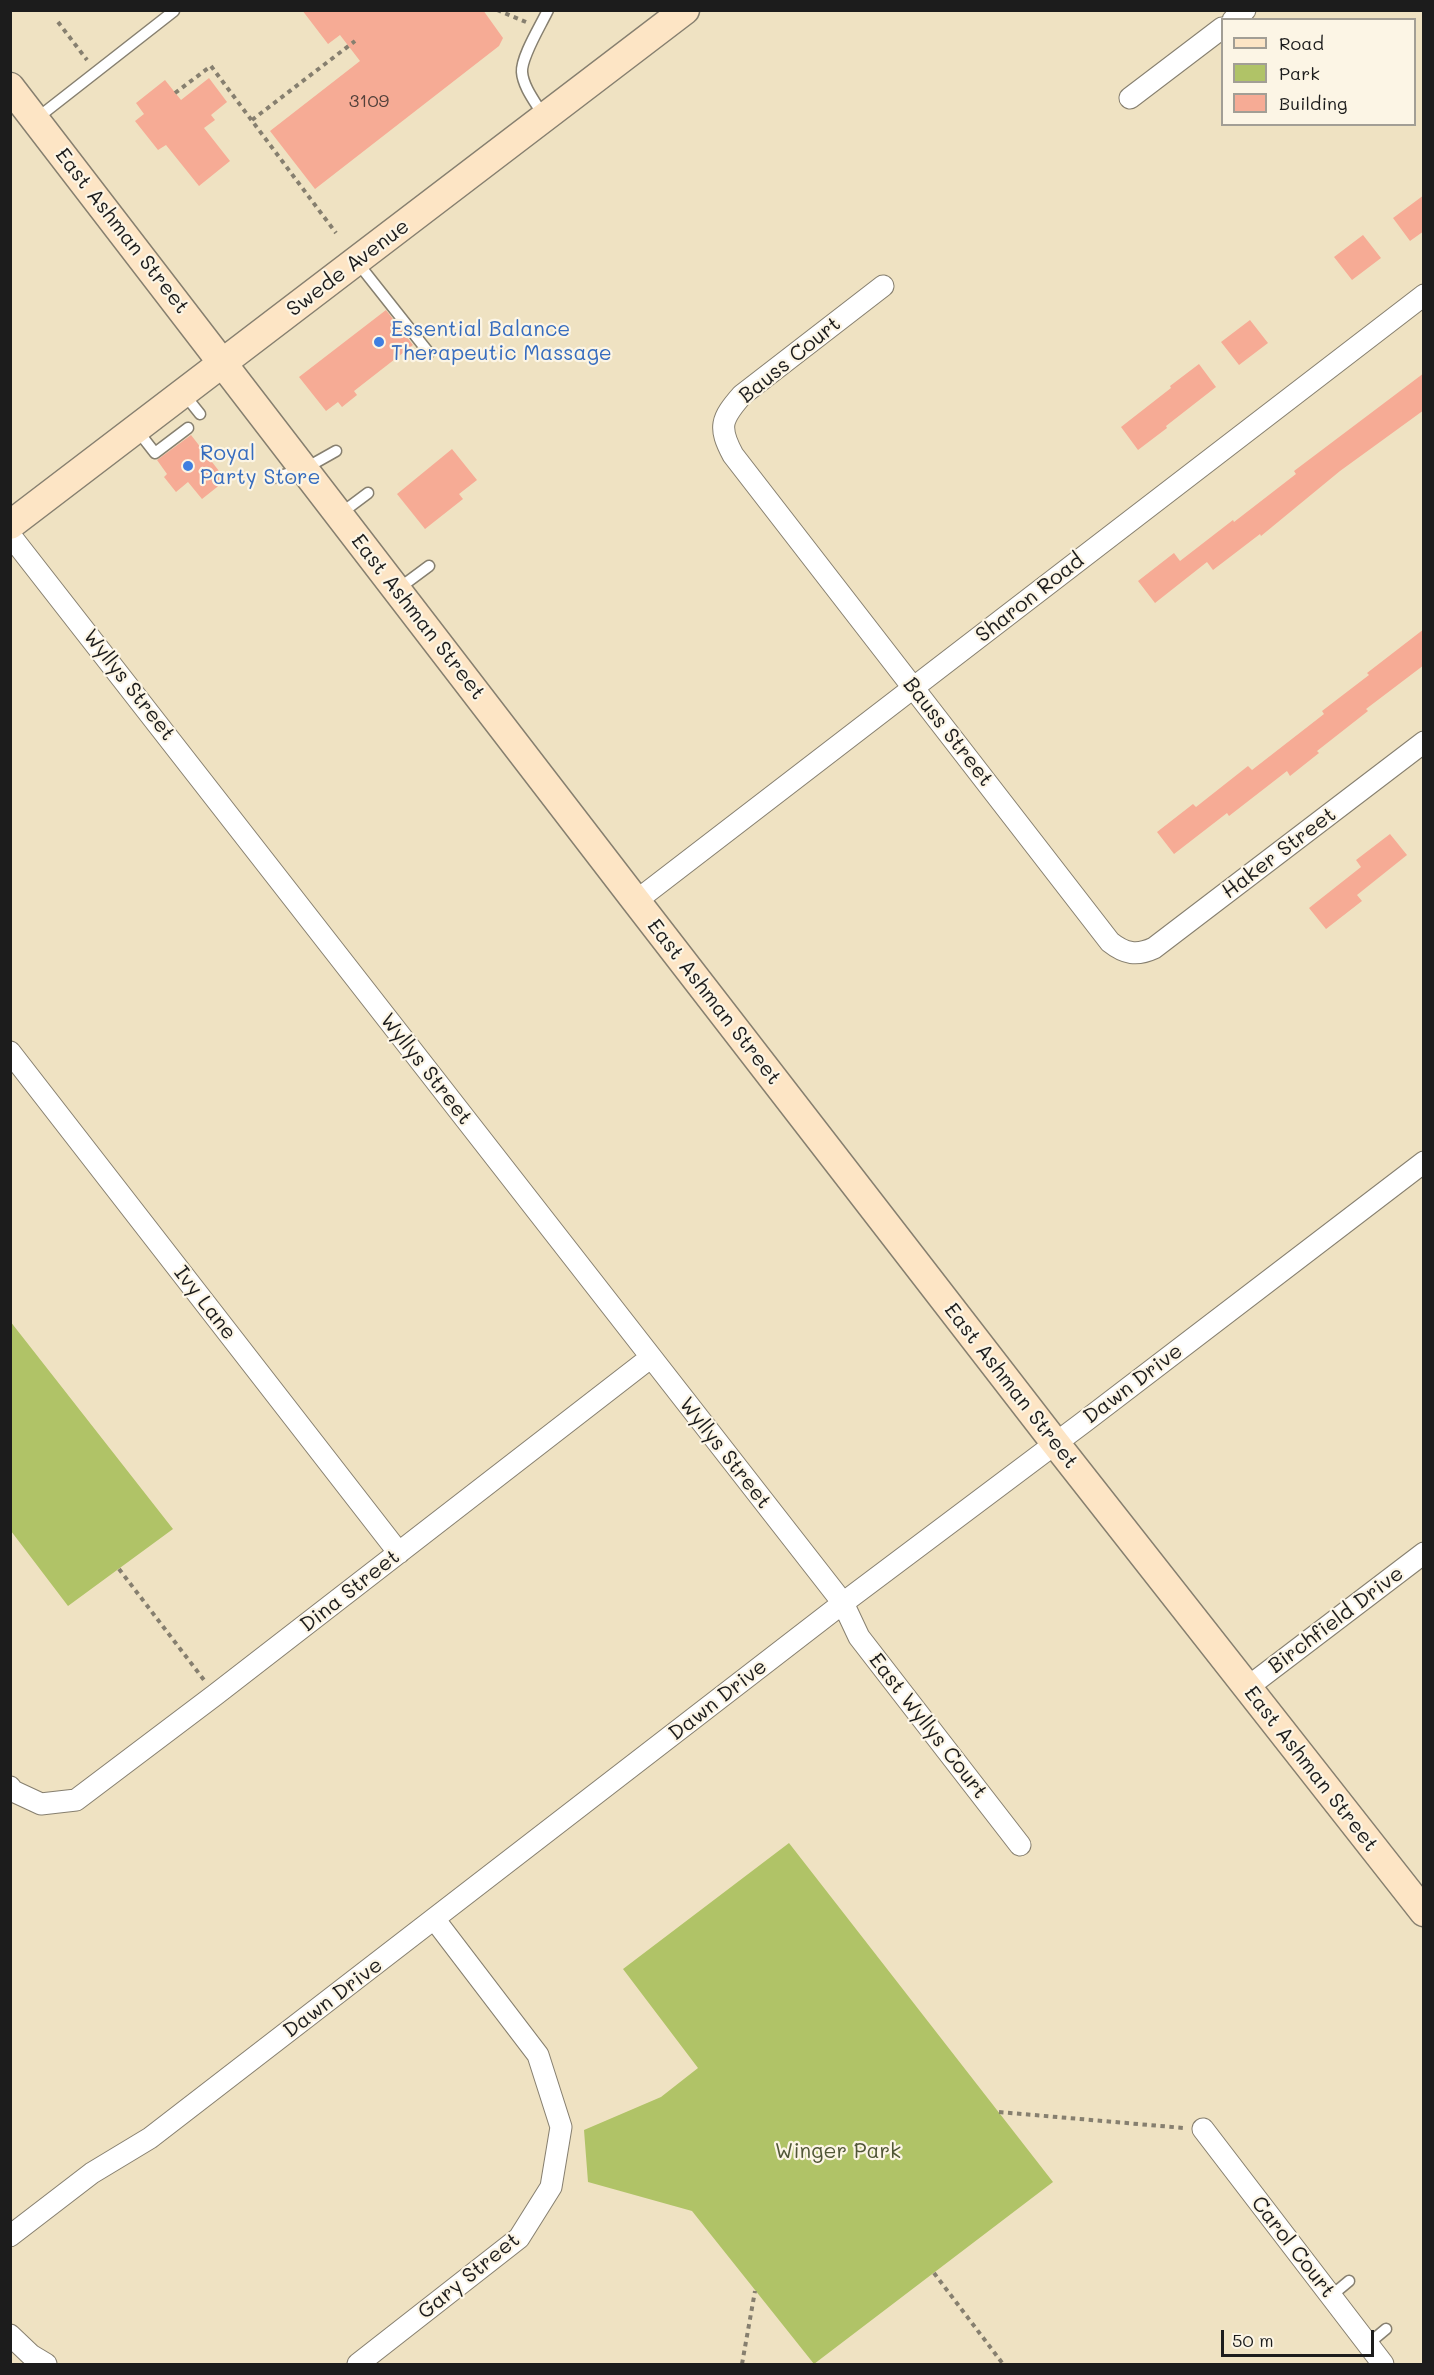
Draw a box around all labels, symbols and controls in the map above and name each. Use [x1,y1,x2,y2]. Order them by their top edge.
legend [1221,18,1416,126]
text: Road [1279,31,1324,55]
text: Park [1279,61,1320,85]
house number: 3109 [349,90,389,112]
text: Building [1279,91,1347,115]
street label: East Ashman Street [50,143,194,319]
street label: Swede Avenue [282,214,414,322]
street label: Bauss Court [734,311,846,409]
place label: Essential Balance Therapeutic Massage [391,317,612,367]
marker: Essential Balance Therapeutic Massage [372,335,386,349]
place label: Royal Party Store [200,441,320,491]
marker: Royal Party Store [181,459,195,473]
street label: East Ashman Street [346,529,490,705]
street label: Sharon Road [971,548,1089,648]
street label: Wyllys Street [78,624,180,746]
street label: Bauss Street [898,672,998,792]
street label: Haker Street [1217,802,1341,904]
street label: East Ashman Street [642,914,786,1090]
street label: Wyllys Street [375,1008,477,1130]
street label: Ivy Lane [168,1261,242,1345]
street label: East Ashman Street [939,1298,1083,1474]
street label: Dawn Drive [1078,1339,1188,1429]
street label: Wyllys Street [674,1392,776,1514]
street label: Dina Street [295,1544,405,1638]
street label: Birchfield Drive [1263,1561,1409,1679]
street label: East Wyllys Court [863,1648,993,1804]
street label: Dawn Drive [664,1654,772,1746]
street label: East Ashman Street [1239,1681,1383,1857]
street label: Dawn Drive [278,1953,388,2043]
park label: Winger Park [775,2139,901,2165]
street label: Carol Court [1246,2191,1340,2303]
street label: Gary Street [413,2227,525,2325]
scale bar [1224,2318,1377,2356]
text: 50 m [1232,2328,1274,2352]

